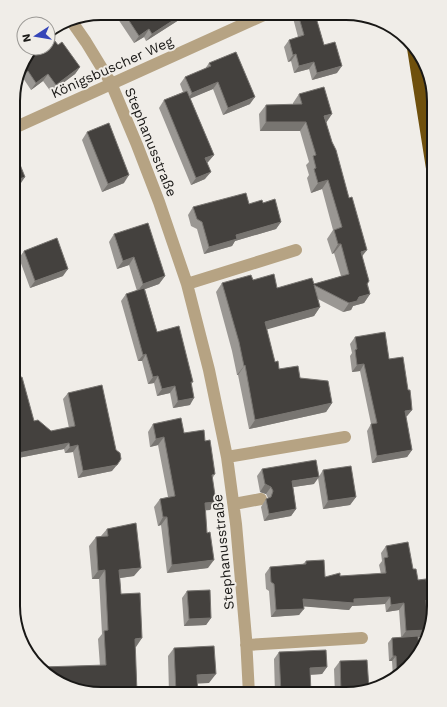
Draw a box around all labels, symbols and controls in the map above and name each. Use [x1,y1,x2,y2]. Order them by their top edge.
north arrow [16,16,56,56]
text: N [20,33,34,43]
street label: Königsbuscher Weg [48,33,176,101]
street label: Stephanusstraße [122,85,180,199]
street label: Stephanusstraße [209,493,237,611]

